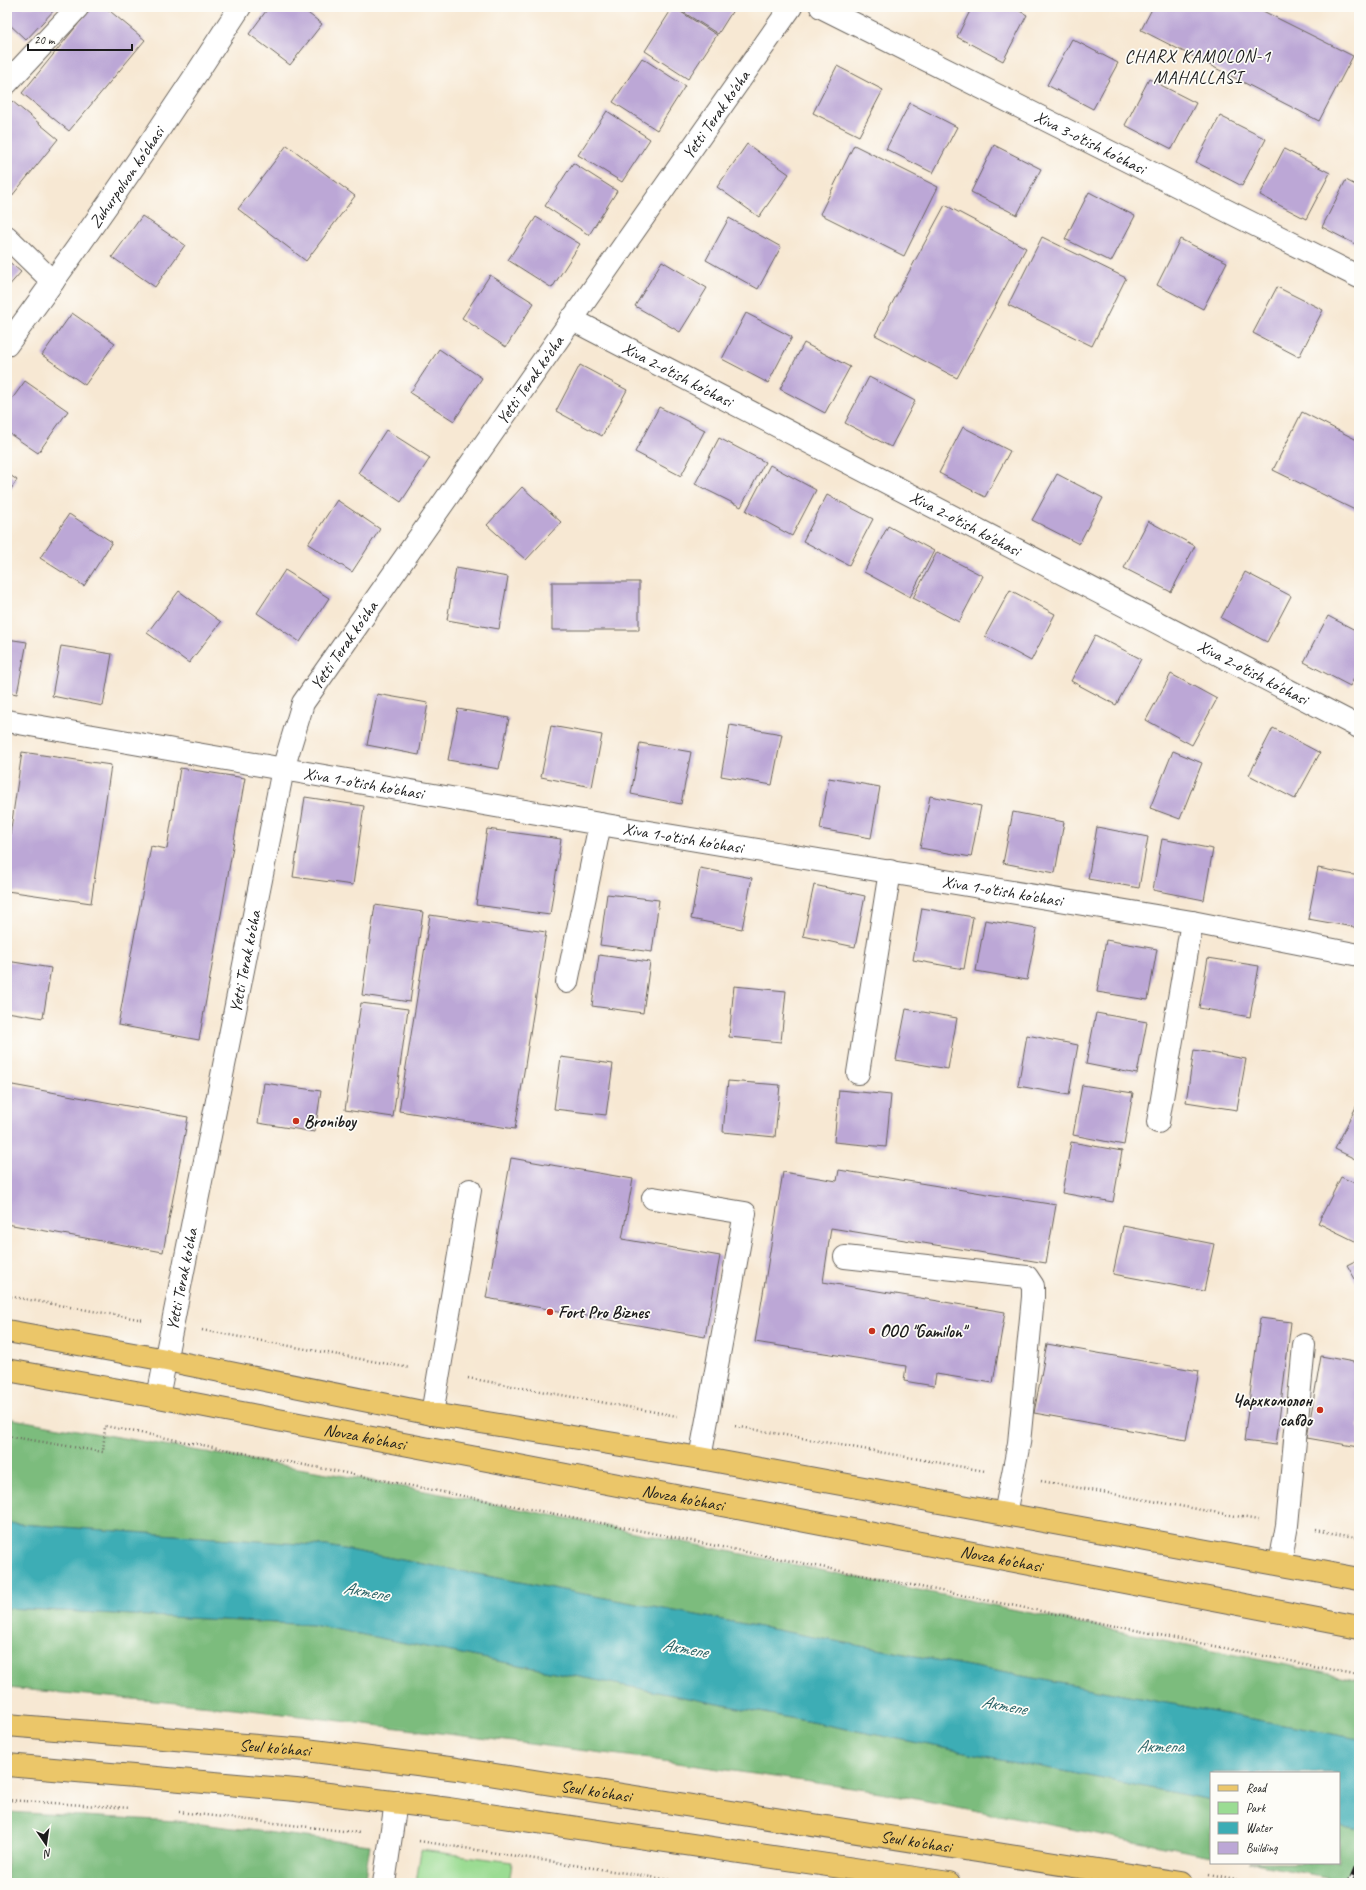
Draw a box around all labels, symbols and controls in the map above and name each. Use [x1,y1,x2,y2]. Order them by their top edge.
scale bar [28,26,132,52]
text: 20 m [34,32,56,48]
district label: CHARX KAMOLON-1 MAHALLASI [1125,45,1271,88]
street label: Yetti Terak ko'cha [677,65,755,163]
street label: Xiva 3-o'tish ko'chasi [1031,105,1151,179]
street label: Zuhurpolvon ko'chasi [84,121,170,232]
street label: Yetti Terak ko'cha [491,330,569,428]
street label: Xiva 2-o'tish ko'chasi [619,337,738,412]
street label: Xiva 2-o'tish ko'chasi [907,486,1026,561]
street label: Yetti Terak ko'cha [305,595,383,693]
street label: Xiva 2-o'tish ko'chasi [1194,635,1313,710]
street label: Xiva 1-o'tish ko'chasi [302,762,427,804]
street label: Xiva 1-o'tish ko'chasi [621,817,746,858]
street label: Xiva 1-o'tish ko'chasi [941,870,1066,911]
street label: Yetti Terak ko'cha [224,907,265,1014]
place label: Broniboy [304,1111,358,1132]
marker: Broniboy [291,1116,301,1126]
street label: Yetti Terak ko'cha [161,1225,202,1332]
place label: Fort Pro Biznes [558,1302,651,1323]
marker: Fort Pro Biznes [545,1307,555,1317]
place label: ООО "Gamilon" [880,1321,970,1342]
marker: ООО "Gamilon" [867,1326,877,1336]
place label: Чархкомолон савдо [1232,1390,1314,1431]
marker: Чархкомолон савдо [1315,1405,1325,1415]
street label: Novza ko'chasi [322,1419,409,1455]
street label: Novza ko'chasi [640,1479,727,1516]
street label: Novza ko'chasi [959,1540,1046,1577]
water label: Актепе [342,1576,393,1606]
water label: Актепе [661,1633,712,1663]
water label: Актепе [980,1690,1031,1720]
street label: Seul ko'chasi [239,1734,314,1761]
water label: Актепа [1137,1735,1185,1757]
legend [1210,1772,1340,1864]
street label: Seul ko'chasi [559,1775,635,1807]
text: Road [1246,1780,1268,1796]
text: Park [1246,1800,1267,1816]
text: Water [1246,1820,1274,1836]
north arrow [26,1824,66,1864]
street label: Seul ko'chasi [879,1825,955,1857]
text: Building [1246,1840,1278,1856]
text: N [41,1846,53,1862]

